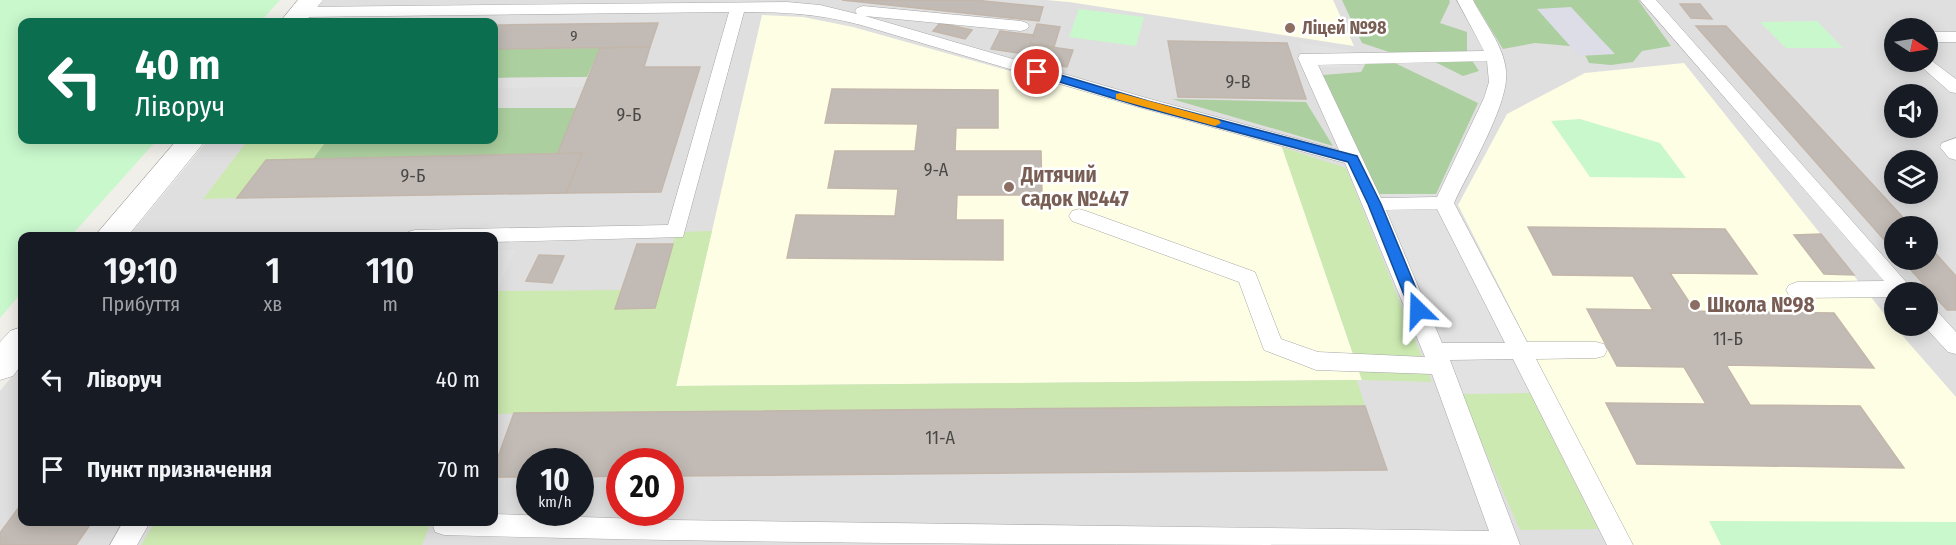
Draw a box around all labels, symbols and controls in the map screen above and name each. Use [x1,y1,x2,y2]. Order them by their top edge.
place label: Ліцей №98 [1302,17,1387,39]
north arrow [1884,18,1938,72]
map controls [1884,18,1938,336]
marker: Ліцей №98 [1283,21,1297,35]
house number: 9 [570,27,578,45]
text: 40 m [135,40,220,90]
icon: left [36,42,114,120]
pin [1011,46,1062,97]
icon: arrive [1020,55,1053,88]
house number: 9-В [1225,71,1251,93]
button: sound [1884,84,1938,138]
text: Ліворуч [135,91,225,123]
house number: 9-Б [617,104,641,126]
button: layers [1884,150,1938,204]
house number: 9-А [924,159,949,181]
place label: Дитячий садок №447 [1020,162,1129,212]
house number: 9-Б [401,165,425,187]
marker: Дитячий садок №447 [1002,180,1016,194]
button: + [1884,216,1938,270]
text: 19:10 [103,249,178,293]
text: 1 [265,249,280,293]
text: 110 [366,249,415,293]
position arrow [1386,278,1450,342]
button: − [1884,282,1938,336]
text: Прибуття [101,292,180,316]
text: хв [264,292,282,316]
text: m [382,292,398,316]
place label: Школа №98 [1707,292,1815,318]
marker: Школа №98 [1688,298,1702,312]
house number: 11-Б [1713,328,1743,350]
icon: left [36,363,69,396]
text: Ліворуч [87,366,162,393]
text: 40 m [436,366,480,393]
house number: 11-А [925,427,955,449]
speed limit sign: 20 [606,448,684,526]
icon: arrive [36,453,69,486]
text: Пункт призначення [87,456,272,483]
text: 70 m [438,456,480,483]
text: 10 [540,462,570,498]
text: km/h [538,493,572,511]

